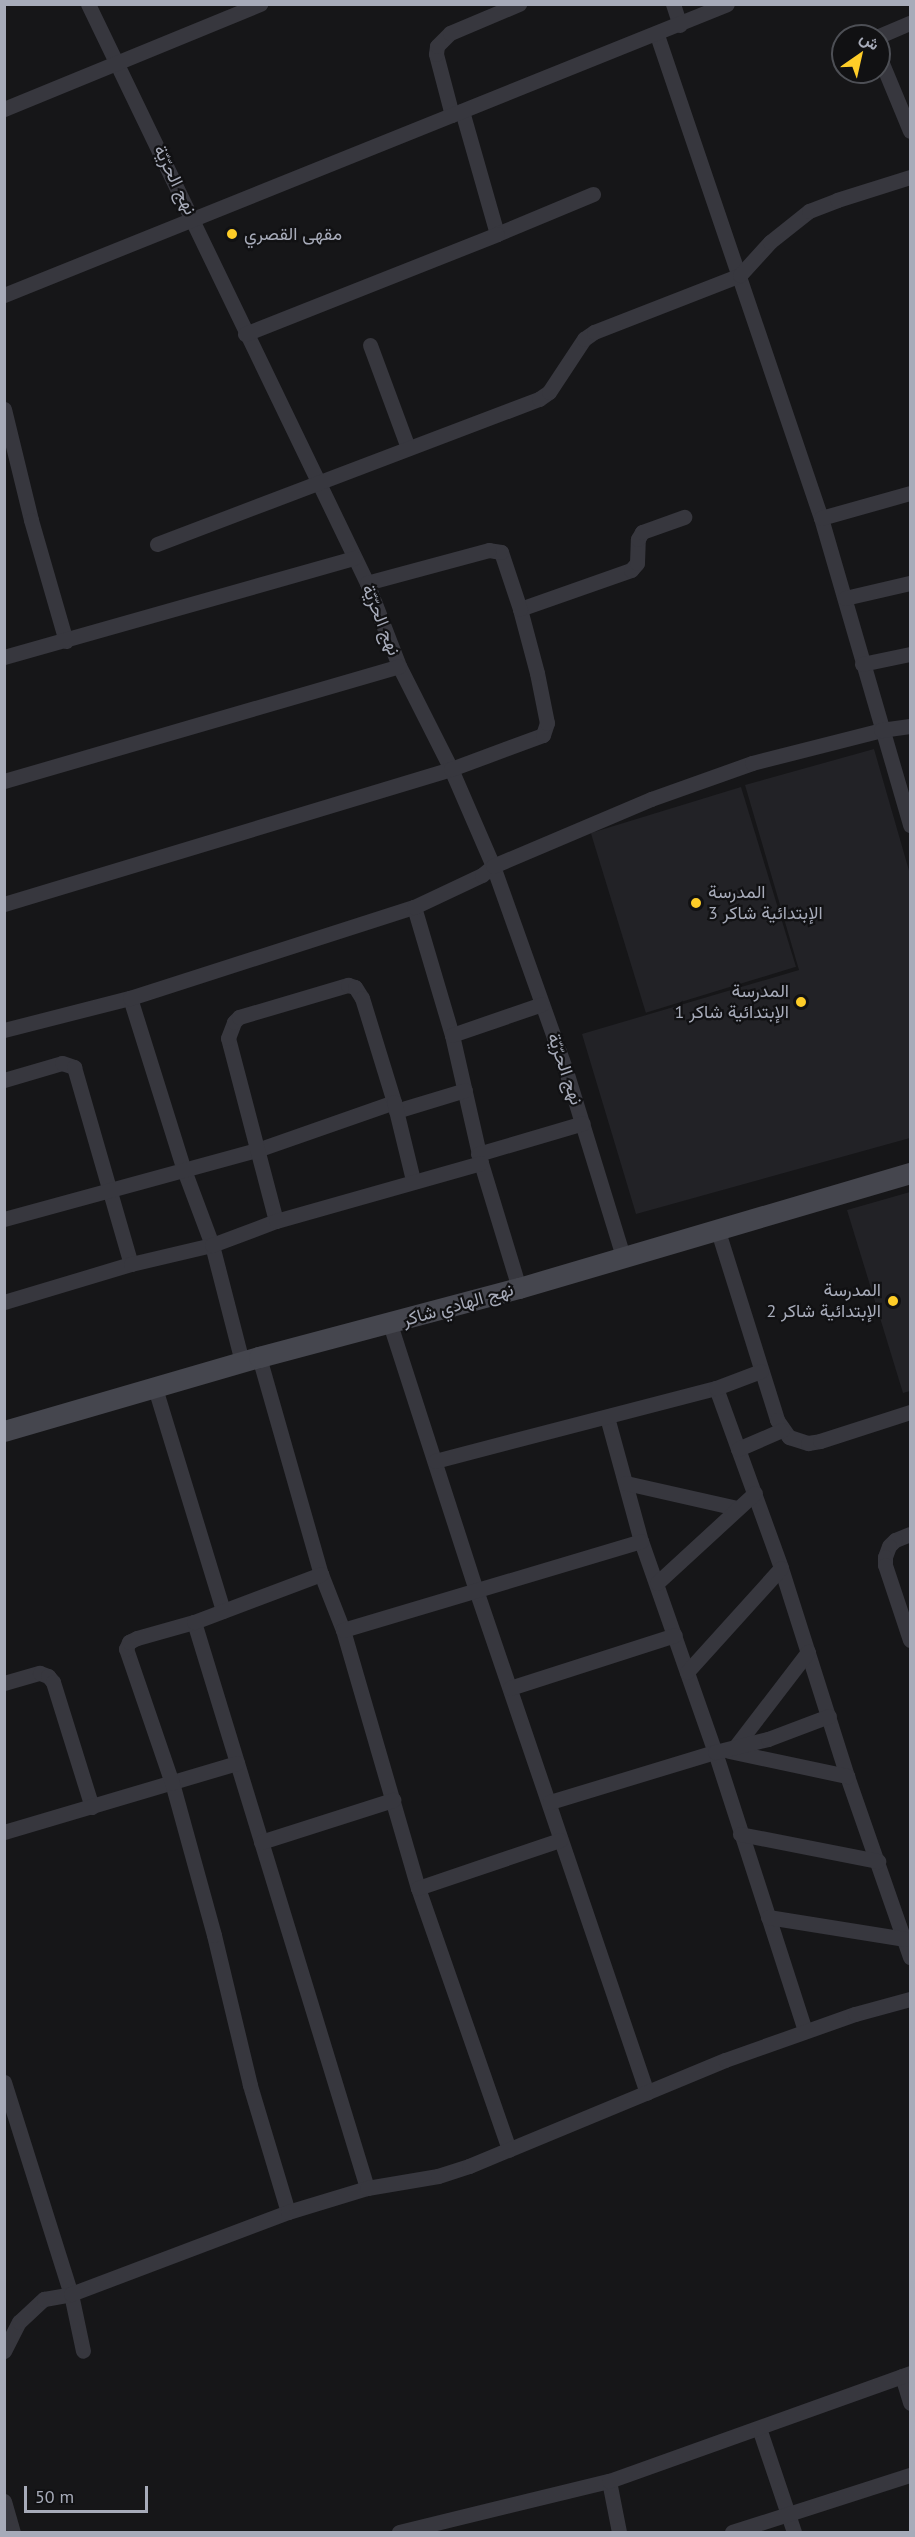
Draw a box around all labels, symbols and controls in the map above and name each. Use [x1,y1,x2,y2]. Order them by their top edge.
north arrow [831,24,891,84]
text: ش [856,27,884,54]
street label: نهج الحرّيّة [149,142,201,218]
place label: مقهى القصري [244,223,342,245]
marker: مقهى القصري [225,227,239,241]
street label: نهج الحرّيّة [357,581,405,659]
place label: المدرسة الإبتدائية شاكر 3 [708,882,823,924]
marker: المدرسة الإبتدائية شاكر 3 [689,896,703,910]
place label: المدرسة الإبتدائية شاكر 1 [674,981,789,1024]
marker: المدرسة الإبتدائية شاكر 1 [794,995,808,1009]
street label: نهج الحرّيّة [543,1030,587,1108]
street label: نهج الهادي شاكر [400,1279,516,1331]
place label: المدرسة الإبتدائية شاكر 2 [766,1280,881,1322]
marker: المدرسة الإبتدائية شاكر 2 [886,1294,900,1308]
scale bar [27,2474,152,2512]
text: 50 m [35,2485,74,2508]

